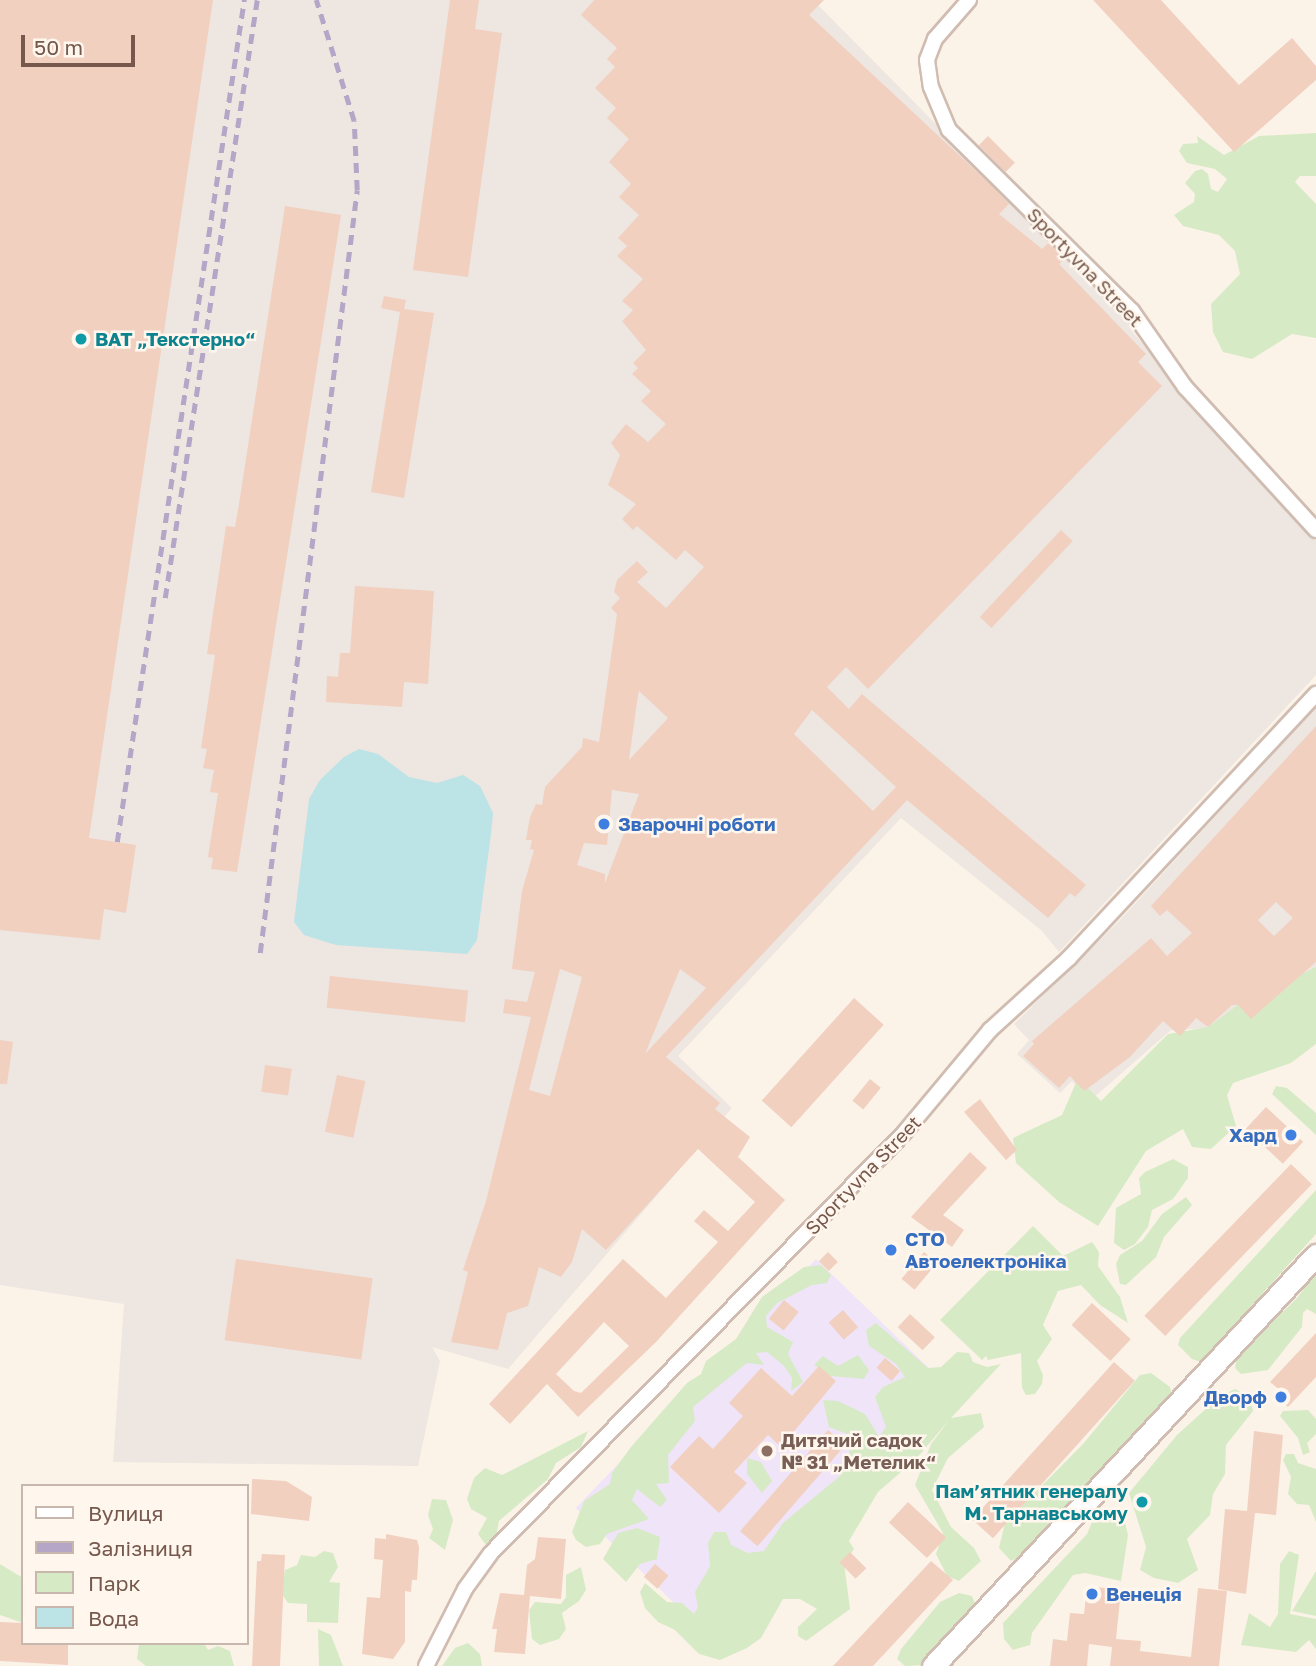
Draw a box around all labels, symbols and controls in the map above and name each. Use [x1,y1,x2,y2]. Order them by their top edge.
scale bar [24,21,138,65]
text: 50 m [34,34,83,60]
street label: Sportyvna Street [1023,203,1147,331]
place label: ВАТ „Текстерно“ [95,328,255,350]
marker: ВАТ „Текстерно“ [73,331,89,347]
place label: Зварочні роботи [618,813,776,835]
marker: Зварочні роботи [596,816,612,832]
street label: Sportyvna Street [801,1111,925,1239]
place label: Хард [1229,1124,1277,1146]
marker: Хард [1283,1127,1299,1143]
place label: СТО Автоелектроніка [905,1228,1067,1272]
marker: СТО Автоелектроніка [883,1242,899,1258]
place label: Дворф [1204,1386,1267,1408]
marker: Дворф [1273,1389,1289,1405]
place label: Дитячий садок № 31 „Метелик“ [781,1429,936,1473]
marker: Дитячий садок № 31 „Метелик“ [759,1443,775,1459]
place label: Пам’ятник генералу М. Тарнавському [935,1480,1128,1524]
legend [21,1484,248,1645]
marker: Пам’ятник генералу М. Тарнавському [1134,1494,1150,1510]
text: Вулиця [88,1500,164,1526]
text: Залізниця [88,1535,193,1561]
text: Парк [88,1570,141,1596]
place label: Венеція [1106,1583,1182,1605]
marker: Венеція [1084,1586,1100,1602]
text: Вода [88,1605,139,1631]

